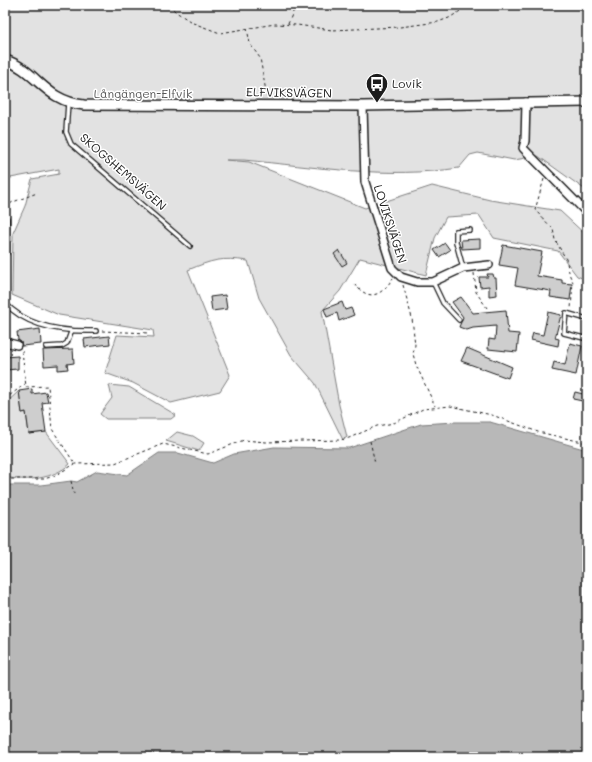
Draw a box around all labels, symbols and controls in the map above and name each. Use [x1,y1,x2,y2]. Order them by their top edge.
bus stop icon: Lovik [364,71,390,104]
place label: Lovik [392,75,422,91]
street label: ELFVIKSVÄGEN [246,83,332,101]
park label: Långängen-Elfvik [94,85,192,101]
street label: SKOGSHEMSVÄGEN [77,129,170,213]
street label: LOVIKSVÄGEN [371,182,411,265]

